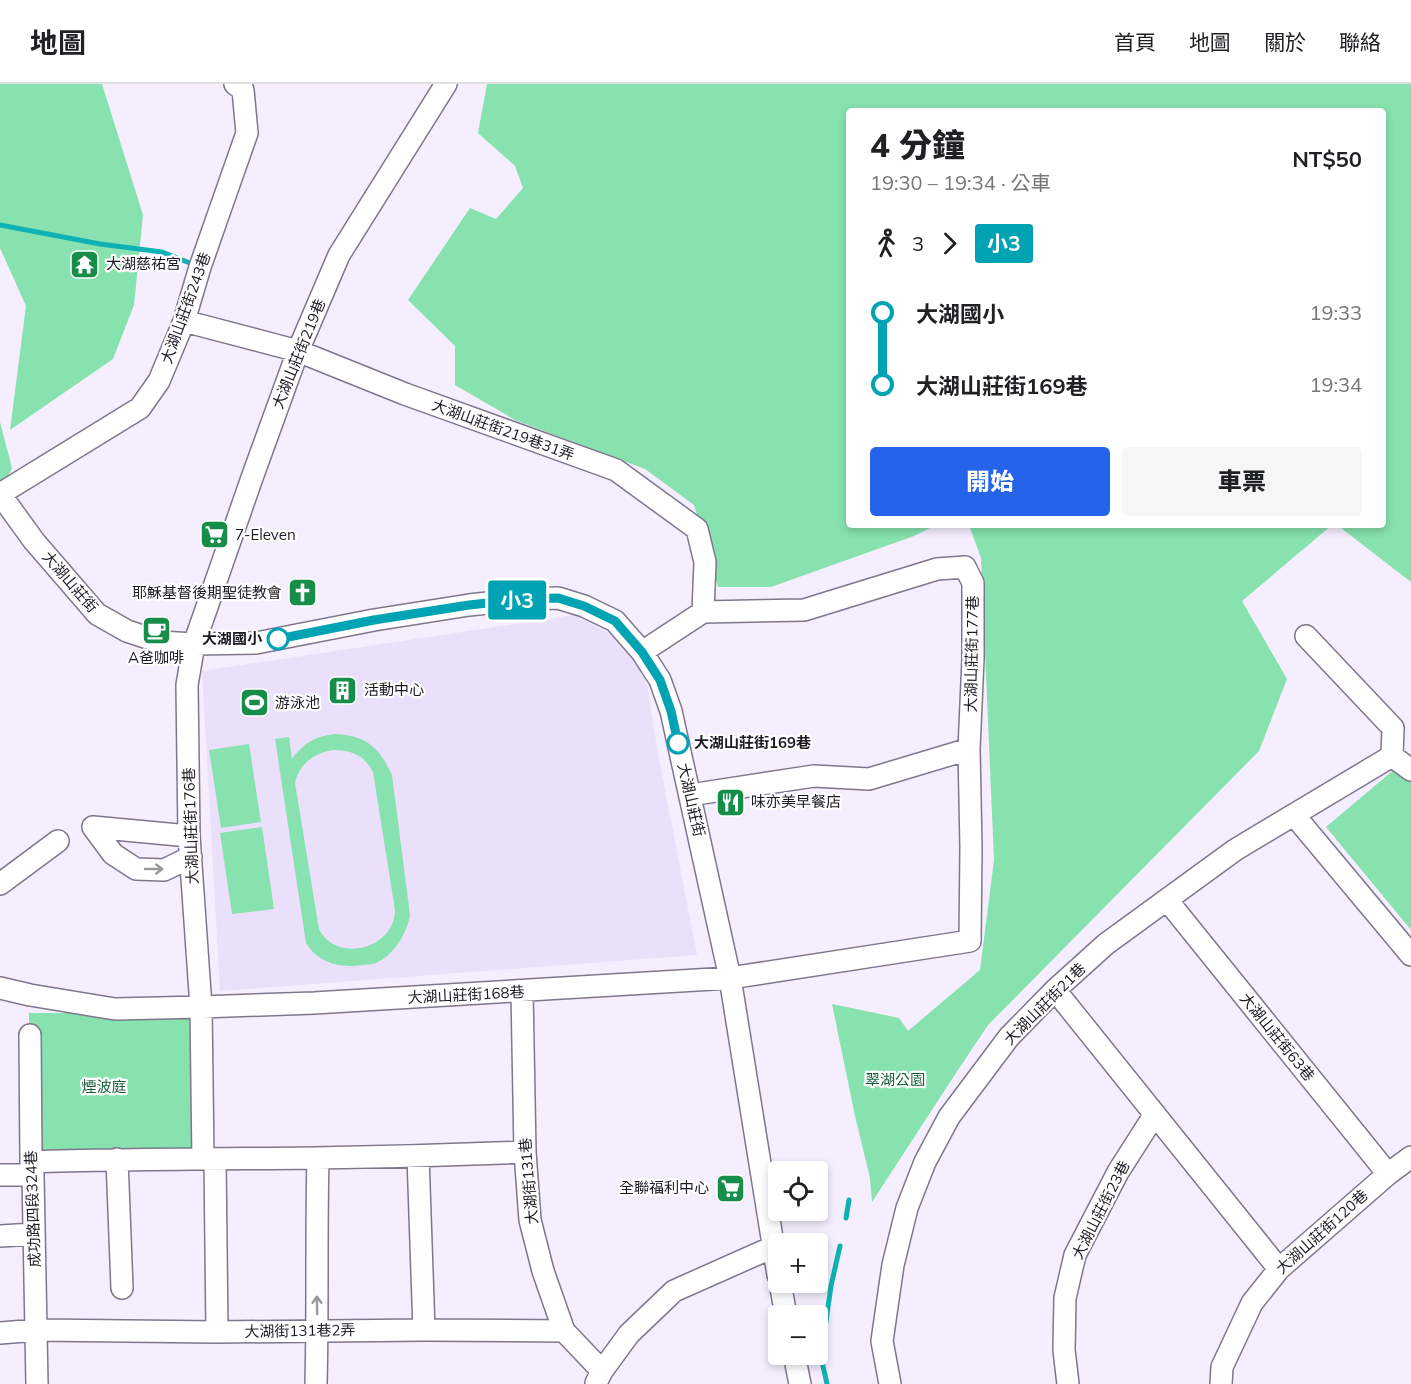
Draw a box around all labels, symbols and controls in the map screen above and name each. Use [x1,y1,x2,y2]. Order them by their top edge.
text: 地圖 [30,25,86,60]
text: 首頁 [1114,29,1156,55]
text: 地圖 [1189,29,1231,55]
text: 關於 [1264,29,1306,55]
text: 聯絡 [1339,29,1381,55]
text: 4 分鐘 [870,124,965,165]
text: NT$50 [1292,145,1362,173]
text: 19:30 – 19:34 · 公車 [870,170,1051,195]
icon: walk [870,227,903,260]
icon: forward [933,227,966,260]
text: 小3 [987,230,1021,256]
text: 3 [912,231,924,256]
temple icon: 大湖慈祐宮 [69,248,101,280]
street label: 大湖山莊街243巷 [157,250,214,366]
place label: 大湖慈祐宮 [106,254,181,273]
street label: 大湖山莊街219巷 [268,296,329,412]
text: 大湖國小 [916,300,1004,328]
text: 19:33 [1309,300,1362,325]
text: 大湖山莊街169巷 [916,372,1088,400]
text: 19:34 [1309,372,1362,397]
street label: 大湖山莊街219巷31弄 [429,395,577,464]
button: 開始 [870,447,1110,516]
button: 車票 [1122,447,1362,516]
supermarket icon: 7-Eleven [198,519,230,551]
place label: 7-Eleven [235,525,296,544]
street label: 大湖山莊街 [39,547,102,616]
church icon: 耶穌基督後期聖徒教會 [287,577,319,609]
line badge: 小3 [490,580,544,620]
place label: 耶穌基督後期聖徒教會 [132,583,282,602]
text: 小3 [500,587,534,613]
street label: 大湖山莊街177巷 [961,595,982,713]
cafe icon: A爸咖啡 [140,615,172,647]
marker: 大湖國小 [267,628,289,650]
place label: 大湖國小 [202,629,263,648]
place label: A爸咖啡 [128,648,184,667]
building icon: 活動中心 [327,674,359,706]
place label: 活動中心 [364,680,424,699]
sports icon: 游泳池 [238,687,270,719]
place label: 游泳池 [275,693,320,712]
marker: 大湖山莊街169巷 [667,732,689,754]
place label: 大湖山莊街169巷 [694,733,811,752]
street label: 大湖山莊街 [674,761,709,839]
street label: 大湖山莊街176巷 [179,767,202,885]
restaurant icon: 味亦美早餐店 [714,786,746,818]
place label: 味亦美早餐店 [751,792,841,811]
one-way arrow [144,864,163,875]
street label: 大湖山莊街21巷 [1000,959,1090,1049]
street label: 大湖山莊街168巷 [407,982,525,1007]
street label: 大湖山莊街63巷 [1236,989,1319,1085]
park label: 翠湖公園 [865,1070,925,1089]
park label: 煙波庭 [81,1077,127,1096]
street label: 大湖街131巷 [515,1137,542,1225]
street label: 成功路四段324巷 [21,1150,44,1268]
street label: 大湖山莊街23巷 [1068,1157,1134,1262]
map controls [768,1161,828,1365]
button: locate [768,1161,828,1221]
supermarket icon: 全聯福利中心 [714,1172,746,1204]
place label: 全聯福利中心 [619,1178,709,1197]
street label: 大湖山莊街120巷 [1272,1185,1372,1278]
button: + [768,1233,828,1293]
one-way arrow [311,1295,323,1315]
button: − [768,1305,828,1365]
street label: 大湖街131巷2弄 [244,1320,356,1341]

